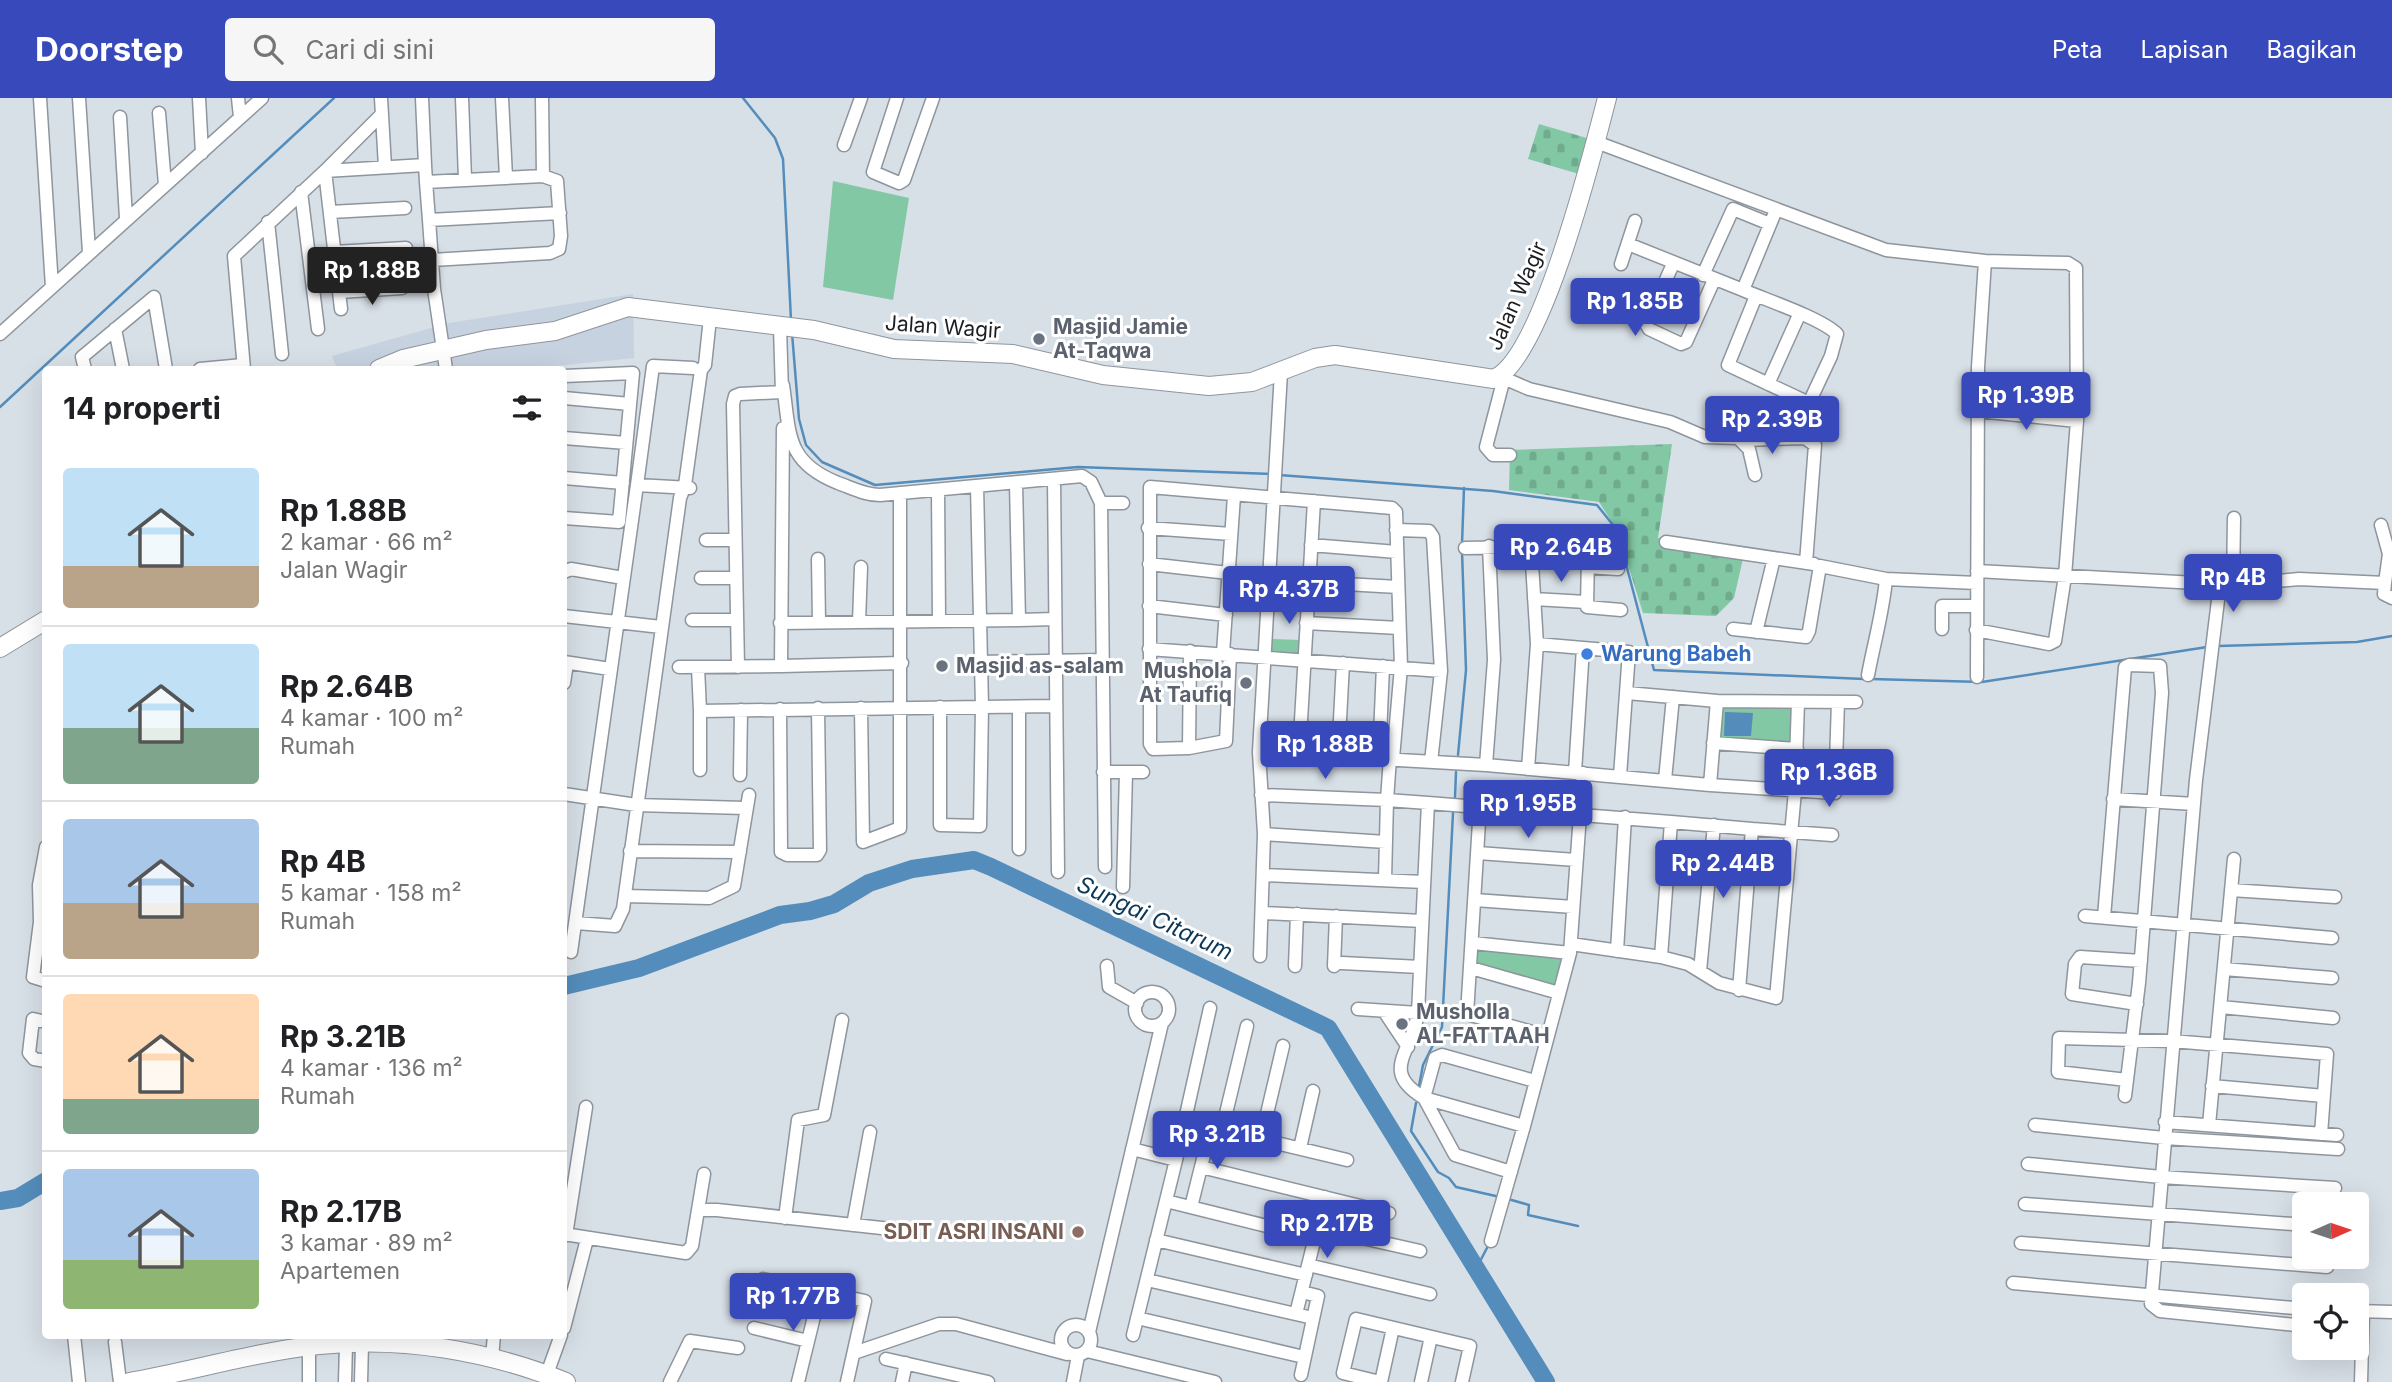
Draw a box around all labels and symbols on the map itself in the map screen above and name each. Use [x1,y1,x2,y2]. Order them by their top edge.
street label: Jalan Wagir [1481,238,1552,354]
pin: Rp 1.88B [300,248,444,307]
pin: Rp 1.85B [1563,278,1707,338]
street label: Jalan Wagir [884,310,1002,343]
place label: Masjid Jamie At-Taqwa [1053,314,1188,363]
marker: Masjid Jamie At-Taqwa [1031,331,1047,347]
pin: Rp 1.39B [1954,372,2098,432]
pin: Rp 2.39B [1700,396,1844,456]
pin: Rp 2.64B [1489,524,1633,584]
pin: Rp 4B [2184,554,2282,614]
pin: Rp 4.37B [1217,566,1361,626]
place label: Warung Babeh [1601,641,1752,666]
marker: Warung Babeh [1579,646,1595,662]
place label: Masjid as-salam [956,653,1124,678]
marker: Masjid as-salam [934,658,950,674]
place label: Mushola At Taufiq [1139,658,1232,707]
marker: Mushola At Taufiq [1238,675,1254,691]
pin: Rp 1.88B [1253,722,1397,781]
pin: Rp 1.36B [1757,750,1901,809]
pin: Rp 1.95B [1456,780,1600,840]
pin: Rp 2.44B [1651,840,1795,900]
water label: Sungai Citarum [1073,870,1237,966]
place label: Musholla AL-FATTAAH [1416,999,1550,1048]
marker: Musholla AL-FATTAAH [1394,1016,1410,1032]
pin: Rp 3.21B [1145,1112,1289,1171]
north arrow [2292,1192,2370,1269]
pin: Rp 2.17B [1255,1200,1399,1260]
place label: SDIT ASRI INSANI [884,1219,1064,1244]
marker: SDIT ASRI INSANI [1070,1224,1086,1240]
pin: Rp 1.77B [721,1274,865,1333]

